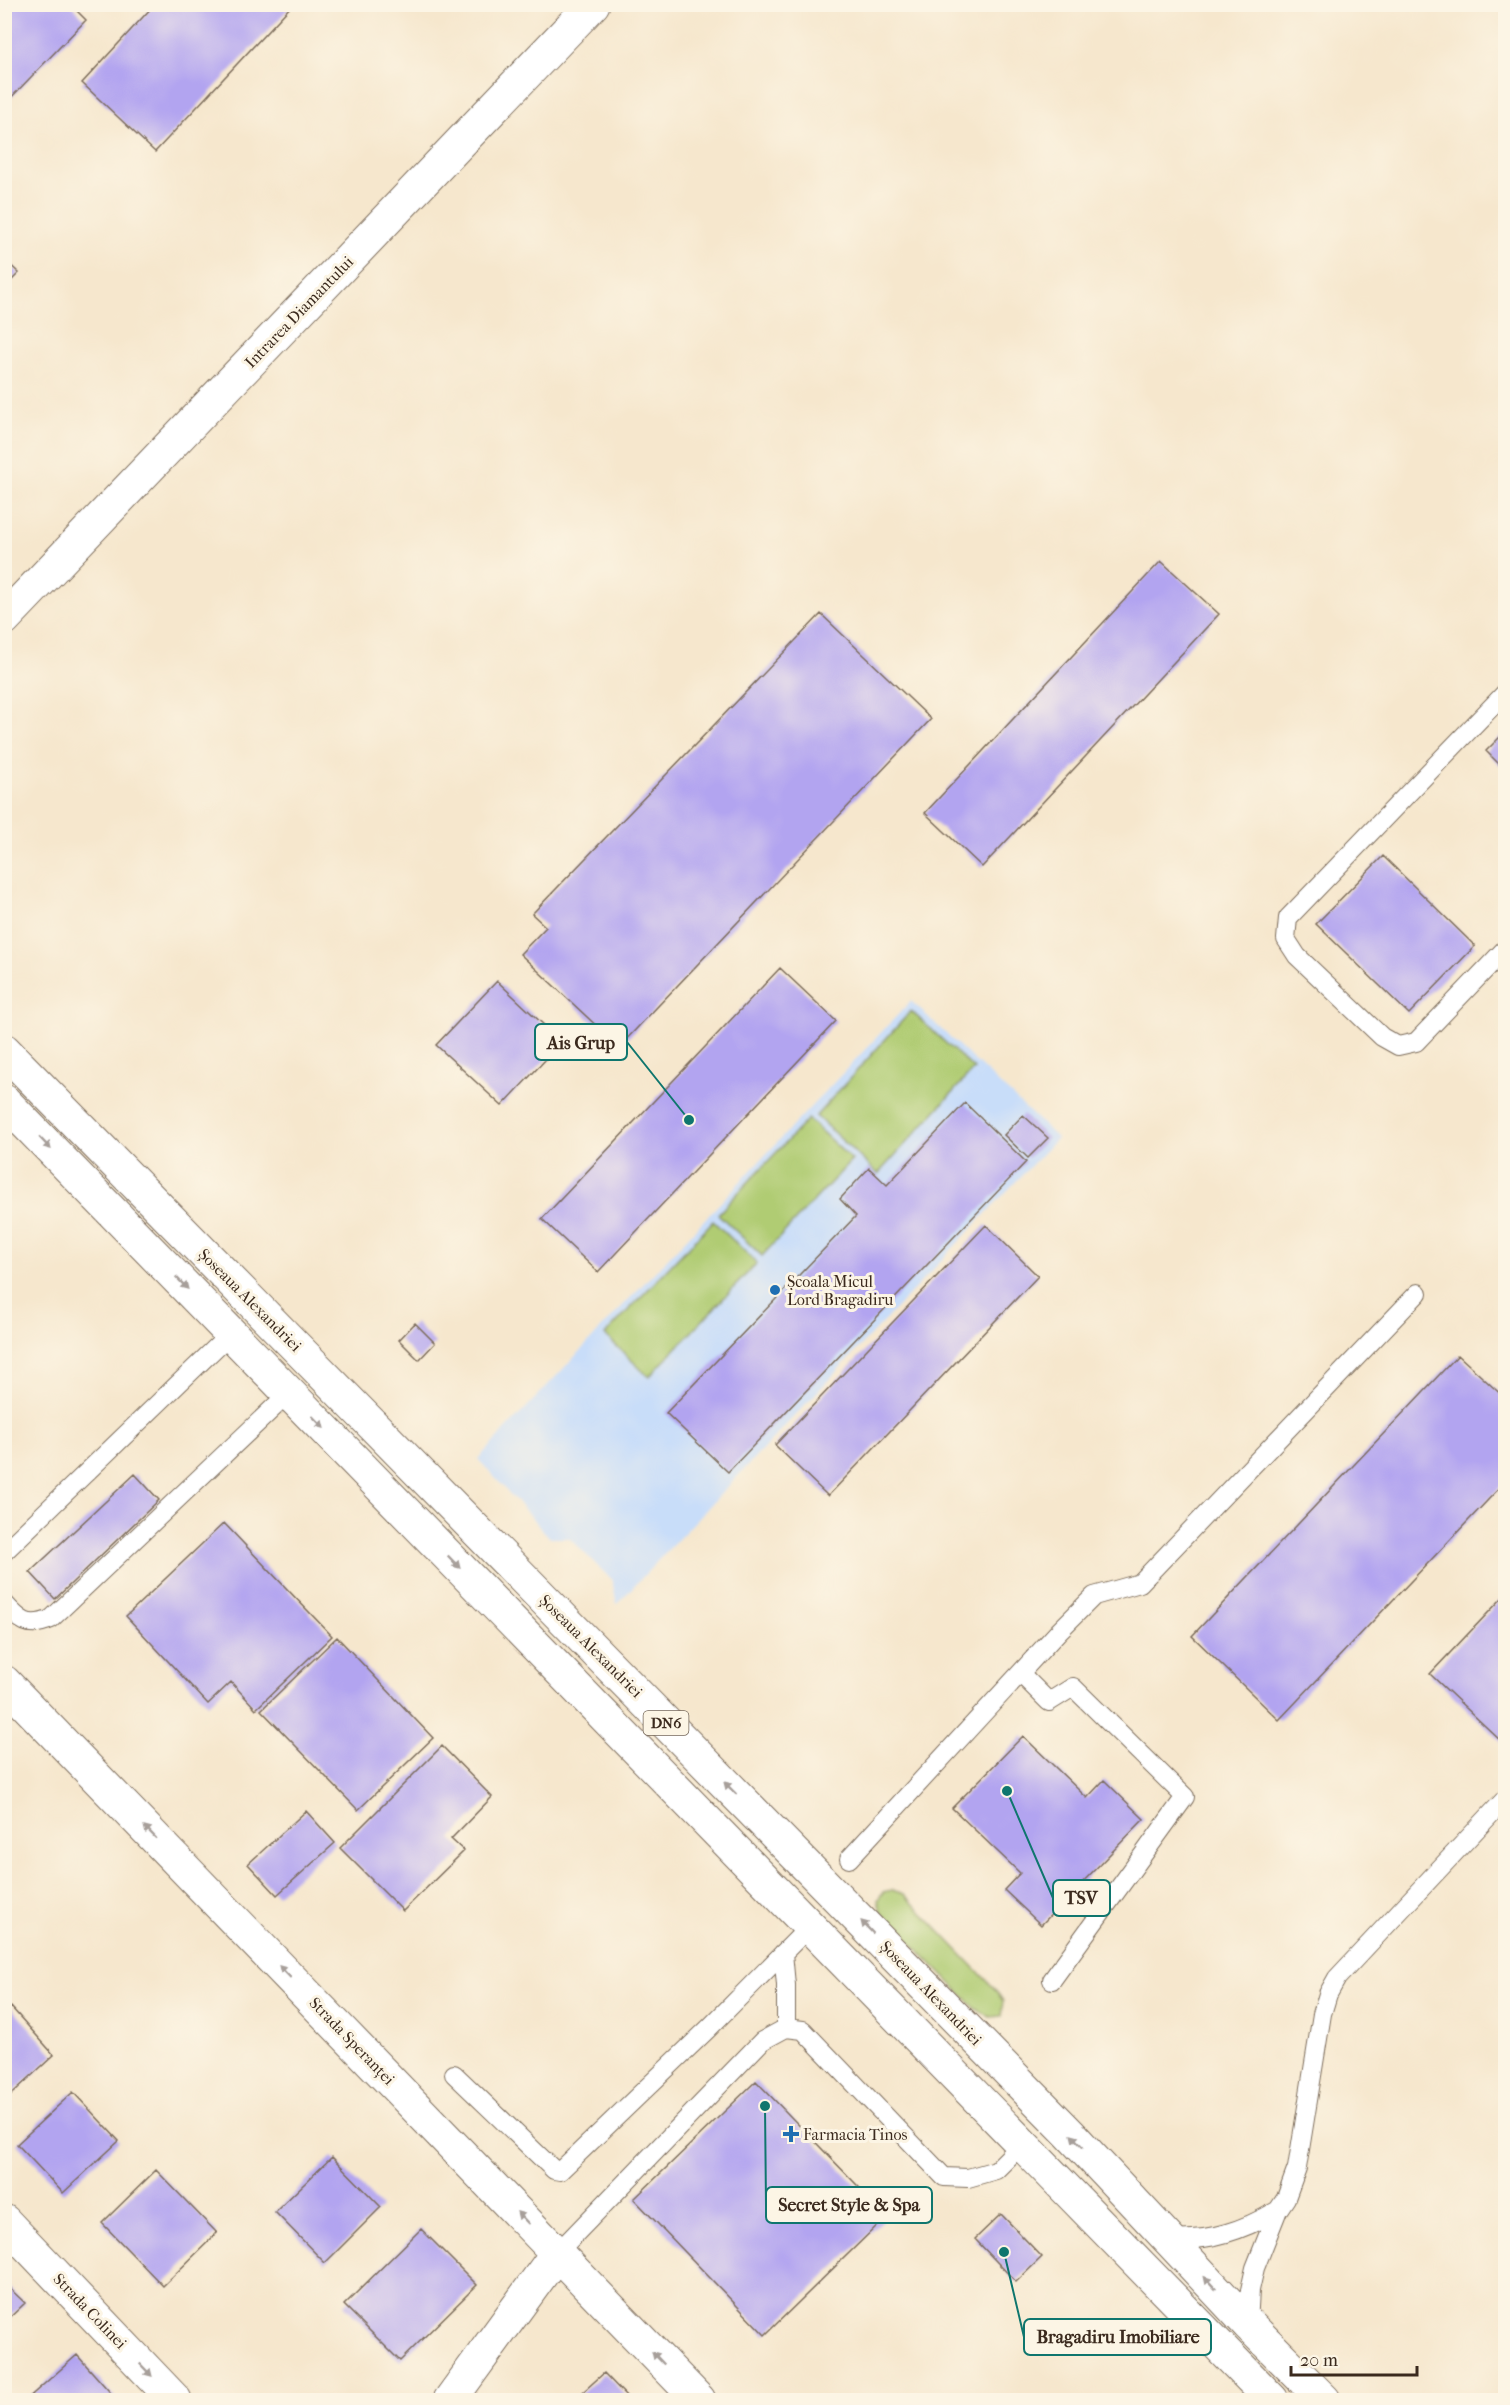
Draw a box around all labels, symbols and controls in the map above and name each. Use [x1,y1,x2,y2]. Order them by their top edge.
street label: Intrarea Diamantului [241,252,357,372]
callout: Ais Grup [535,1024,627,1060]
text: Ais Grup [546,1033,615,1054]
one-way arrow [38,1135,52,1149]
street label: Șoseaua Alexandriei [195,1245,306,1356]
place label: Școala Micul Lord Bragadiru [787,1272,893,1309]
one-way arrow [174,1275,188,1289]
marker: Școala Micul Lord Bragadiru [768,1283,782,1297]
one-way arrow [310,1415,324,1429]
one-way arrow [447,1554,461,1569]
street label: Șoseaua Alexandriei [536,1591,647,1702]
road number: DN6 [644,1711,688,1735]
one-way arrow [723,1780,737,1795]
one-way arrow [143,1825,157,1839]
callout: TSV [1053,1880,1110,1916]
text: TSV [1063,1888,1099,1909]
one-way arrow [860,1920,874,1934]
street label: Șoseaua Alexandriei [876,1937,986,2049]
one-way arrow [278,1965,292,1980]
street label: Strada Speranței [305,1993,399,2090]
place label: Farmacia Tinos [803,2125,908,2144]
marker: Farmacia Tinos [784,2127,798,2141]
one-way arrow [1070,2134,1084,2148]
callout: Secret Style & Spa [766,2187,932,2223]
text: Secret Style & Spa [778,2195,921,2216]
one-way arrow [516,2212,530,2226]
street label: Strada Colinei [49,2269,131,2353]
one-way arrow [1204,2276,1217,2291]
callout: Bragadiru Imobiliare [1024,2319,1211,2355]
text: Bragadiru Imobiliare [1036,2327,1200,2348]
scale bar [1291,2339,1417,2377]
text: 20 m [1300,2350,1338,2371]
one-way arrow [652,2352,666,2366]
one-way arrow [139,2363,153,2378]

